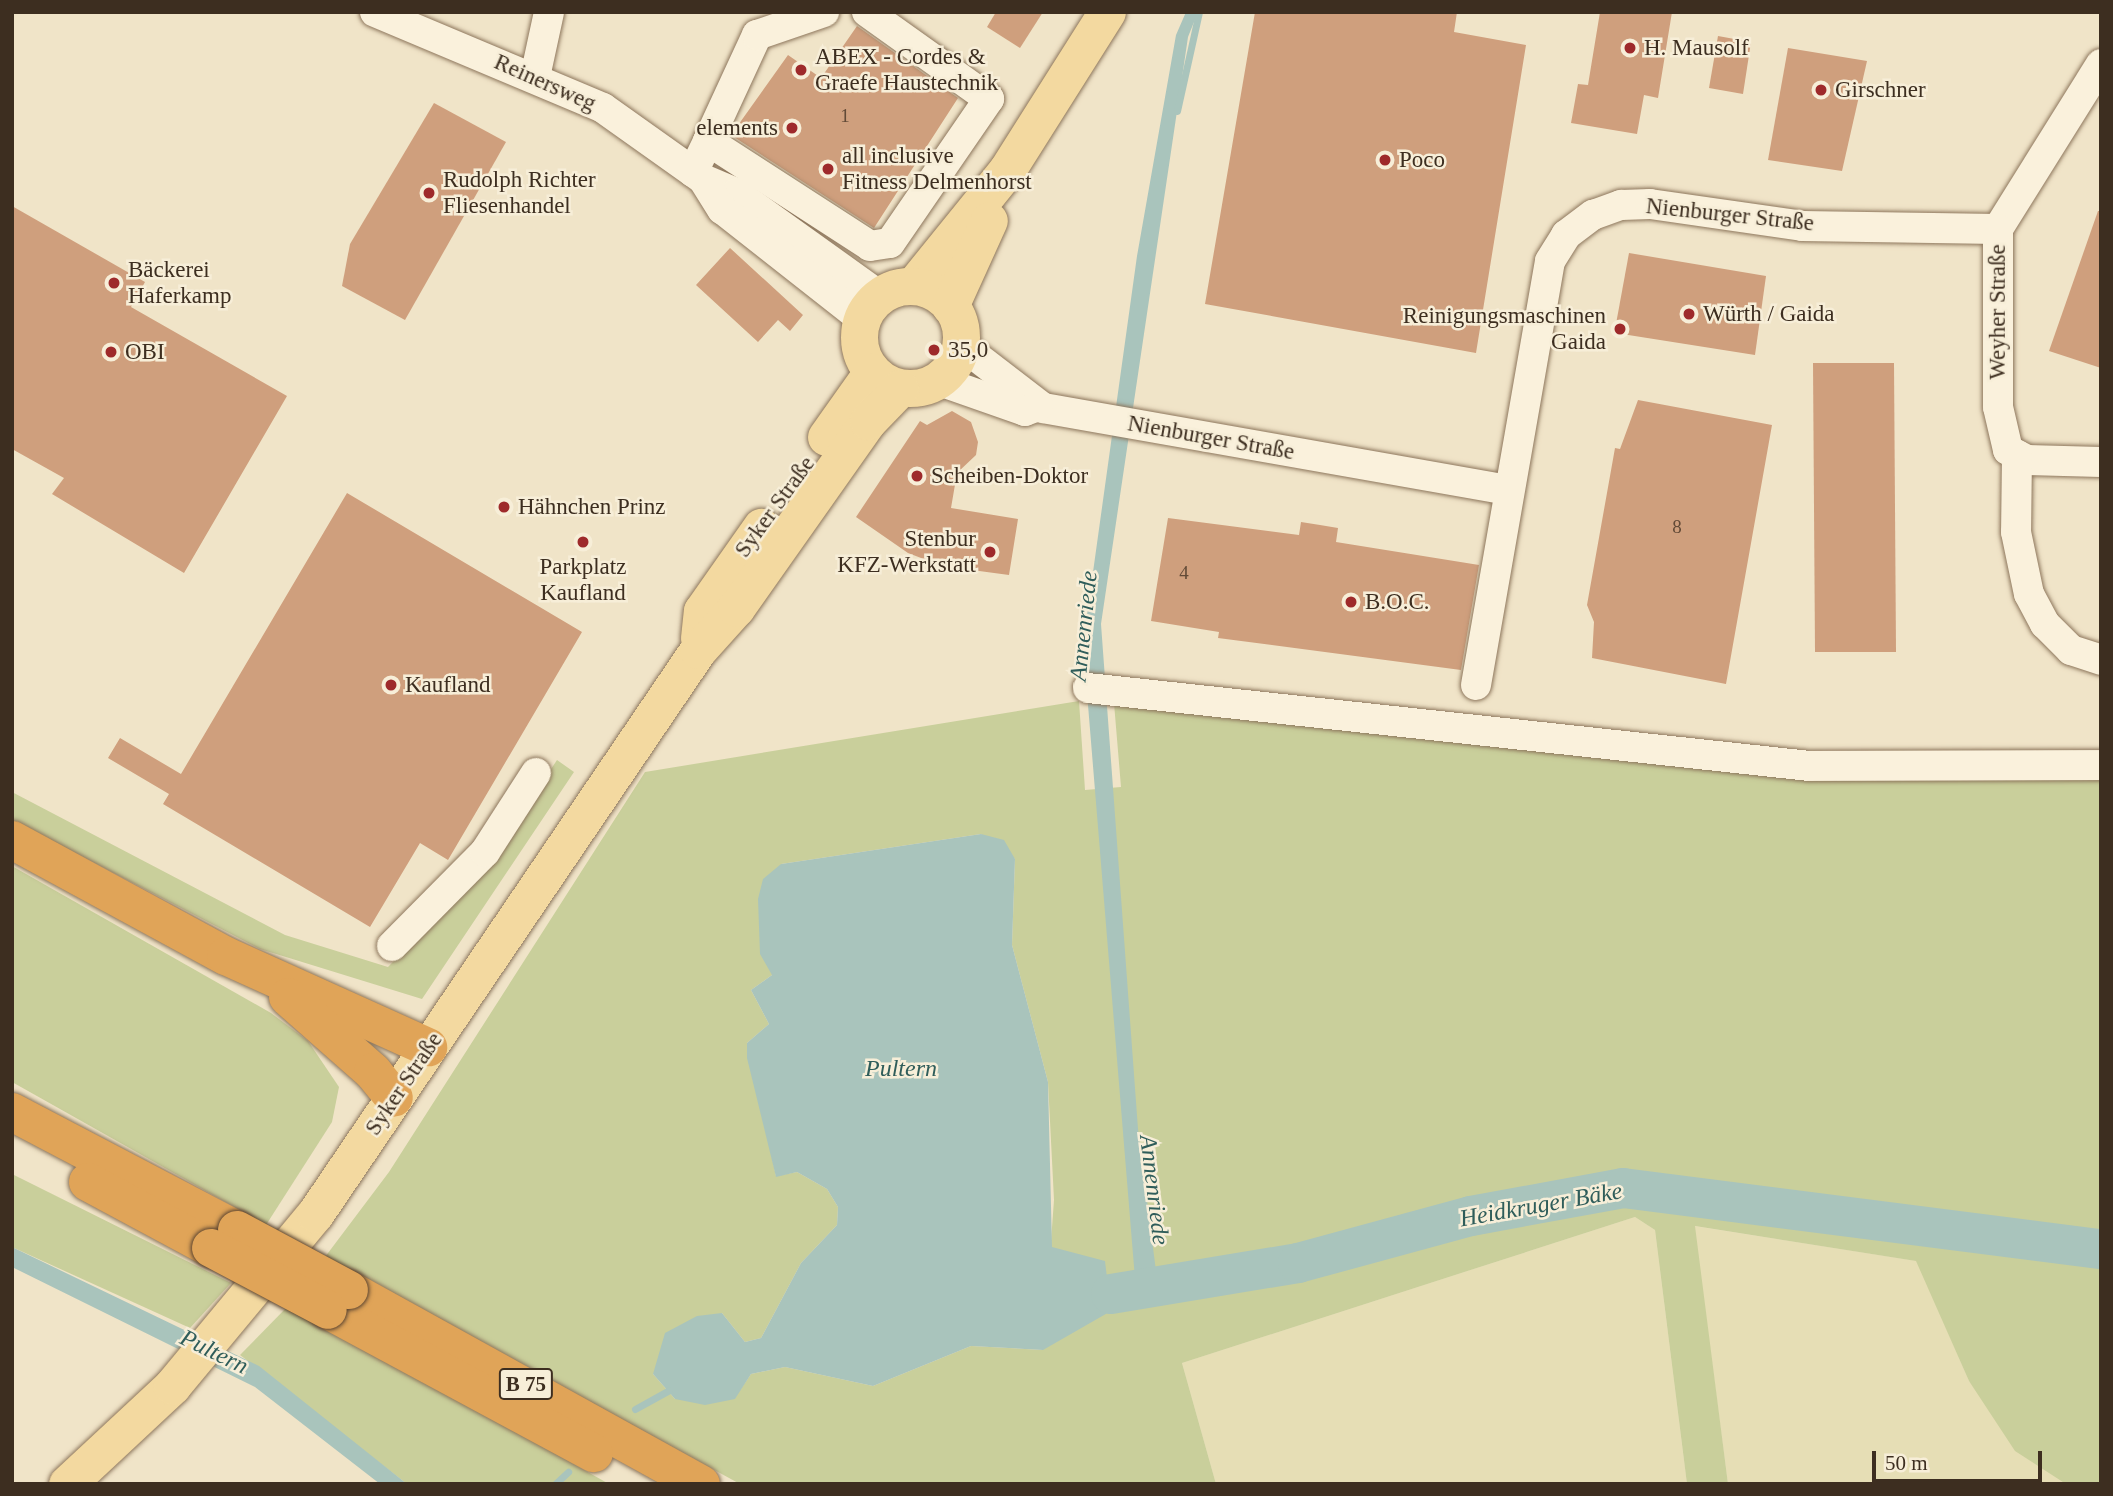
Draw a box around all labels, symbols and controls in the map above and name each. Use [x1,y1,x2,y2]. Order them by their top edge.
place label: H. Mausolf [1644,34,1749,62]
marker: H. Mausolf [1622,40,1638,56]
place label: ABEX - Cordes & Graefe Haustechnik [815,43,998,97]
street label: Reinersweg [490,48,600,118]
marker: ABEX - Cordes & Graefe Haustechnik [793,62,809,78]
place label: Girschner [1835,76,1926,104]
marker: Girschner [1813,82,1829,98]
house number: 1 [840,105,850,127]
place label: elements [696,114,778,142]
marker: elements [784,120,800,136]
place label: all inclusive Fitness Delmenhorst [842,142,1032,196]
place label: Poco [1399,146,1445,174]
marker: Poco [1377,152,1393,168]
marker: all inclusive Fitness Delmenhorst [820,161,836,177]
place label: Rudolph Richter Fliesenhandel [443,166,596,220]
marker: Rudolph Richter Fliesenhandel [421,185,437,201]
street label: Nienburger Straße [1645,192,1815,238]
street label: Weyher Straße [1984,244,2012,380]
place label: Bäckerei Haferkamp [128,256,231,310]
marker: Bäckerei Haferkamp [106,275,122,291]
place label: Würth / Gaida [1703,300,1835,328]
place label: Reinigungsmaschinen Gaida [1403,302,1606,356]
marker: Würth / Gaida [1681,306,1697,322]
marker: Reinigungsmaschinen Gaida [1612,321,1628,337]
place label: 35,0 [948,336,988,364]
place label: OBI [125,338,165,366]
marker: 35,0 [926,342,942,358]
marker: OBI [103,344,119,360]
street label: Nienburger Straße [1125,410,1297,466]
street label: Syker Straße [729,451,821,563]
place label: Scheiben-Doktor [931,462,1088,490]
marker: Scheiben-Doktor [909,468,925,484]
place label: Hähnchen Prinz [518,493,666,521]
marker: Hähnchen Prinz [496,499,512,515]
house number: 8 [1672,516,1682,538]
place label: Stenbur KFZ-Werkstatt [837,525,976,579]
marker: Parkplatz Kaufland [575,534,591,550]
marker: Stenbur KFZ-Werkstatt [982,544,998,560]
place label: Parkplatz Kaufland [540,553,626,607]
house number: 4 [1179,562,1189,584]
water label: Annenriede [1064,569,1104,683]
place label: B.O.C. [1365,588,1430,616]
marker: B.O.C. [1343,594,1359,610]
place label: Kaufland [405,671,491,699]
marker: Kaufland [383,677,399,693]
street label: Syker Straße [360,1027,448,1141]
water label: Pultern [865,1055,937,1083]
water label: Annenriede [1133,1133,1175,1247]
water label: Heidkruger Bäke [1457,1177,1625,1233]
water label: Pultern [175,1323,253,1381]
road number: B 75 [498,1366,554,1402]
scale bar [1875,1436,2045,1480]
text: 50 m [1885,1451,1928,1475]

